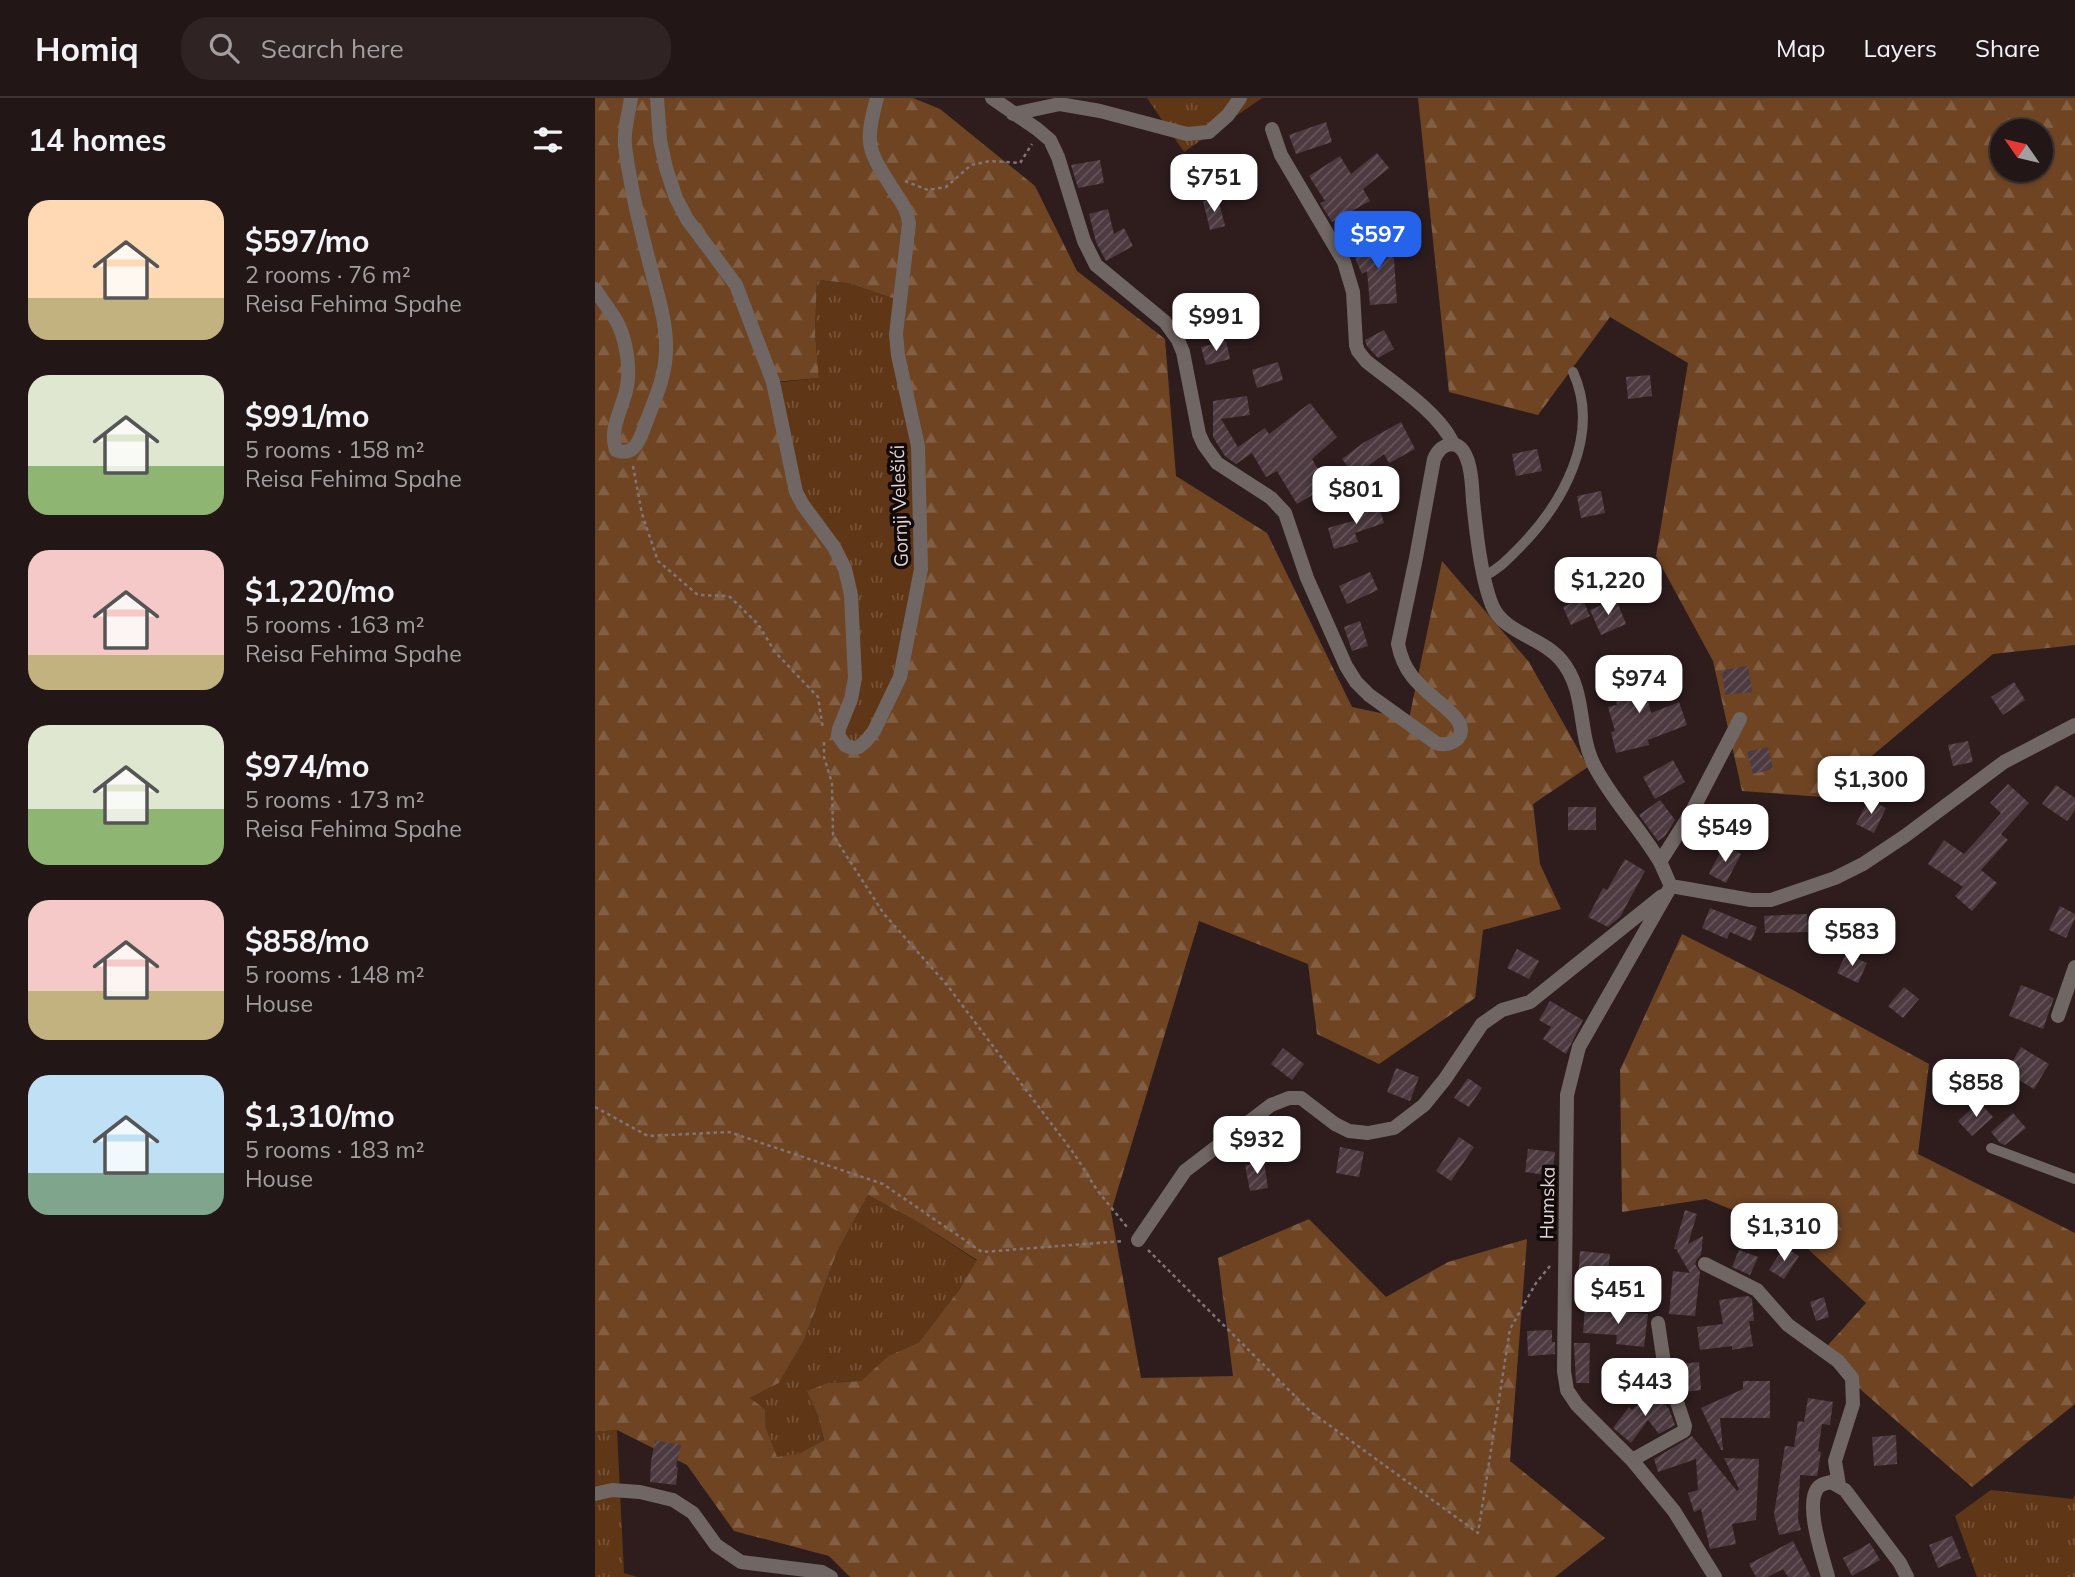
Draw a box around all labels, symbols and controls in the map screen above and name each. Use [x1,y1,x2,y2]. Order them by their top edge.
search box [181,17,671,80]
text: Homiq [35,28,139,69]
icon: search [205,29,243,67]
text: Search here [261,32,404,65]
text: Map [1776,33,1825,63]
text: Layers [1863,33,1937,63]
text: Share [1975,33,2040,63]
north arrow [1990,119,2053,182]
map controls [1990,119,2053,182]
text: 14 homes [28,121,167,159]
icon: filters [529,121,567,159]
pin: $751 [1173,155,1255,214]
text: $751 [1186,162,1242,191]
pin: $597 [1337,212,1419,271]
text: $597 [1350,219,1406,248]
text: $597/mo [245,222,369,260]
icon: home [84,228,168,312]
text: 2 rooms · 76 m² [245,260,411,289]
text: Reisa Fehima Spahe [245,289,462,318]
pin: $991 [1175,294,1257,353]
text: $991 [1188,301,1244,330]
text: $991/mo [245,397,369,435]
icon: home [84,403,168,487]
text: 5 rooms · 158 m² [245,435,425,464]
street label: Gornji Velešići [885,445,913,567]
text: Reisa Fehima Spahe [245,464,462,493]
pin: $801 [1315,466,1397,526]
text: $801 [1328,474,1384,503]
pin: $1,220 [1551,558,1665,617]
text: $1,220 [1571,565,1645,594]
text: $1,220/mo [245,572,395,610]
icon: home [84,578,168,662]
text: 5 rooms · 163 m² [245,610,425,639]
text: Reisa Fehima Spahe [245,639,462,668]
pin: $974 [1598,656,1680,715]
text: $974 [1611,663,1667,692]
text: $974/mo [245,747,369,785]
icon: home [84,753,168,837]
pin: $1,300 [1814,756,1928,816]
text: $1,300 [1834,764,1908,793]
text: 5 rooms · 173 m² [245,785,425,814]
pin: $549 [1684,804,1766,864]
text: $549 [1697,812,1753,841]
text: Reisa Fehima Spahe [245,814,462,843]
pin: $583 [1811,908,1893,968]
text: $583 [1824,916,1880,945]
text: $858/mo [245,922,369,960]
icon: home [84,928,168,1012]
text: 5 rooms · 148 m² [245,960,425,989]
text: House [245,989,313,1018]
pin: $858 [1935,1060,2017,1119]
text: $858 [1948,1067,2004,1096]
text: $1,310/mo [245,1097,395,1135]
icon: home [84,1103,168,1187]
pin: $932 [1216,1116,1298,1176]
text: $932 [1229,1124,1285,1153]
text: 5 rooms · 183 m² [245,1135,425,1164]
text: House [245,1164,313,1193]
street label: Humska [1534,1166,1560,1240]
pin: $1,310 [1727,1204,1841,1263]
text: $1,310 [1747,1211,1821,1240]
pin: $451 [1577,1266,1659,1326]
text: $451 [1590,1274,1646,1303]
pin: $443 [1604,1358,1686,1418]
text: $443 [1617,1366,1673,1395]

